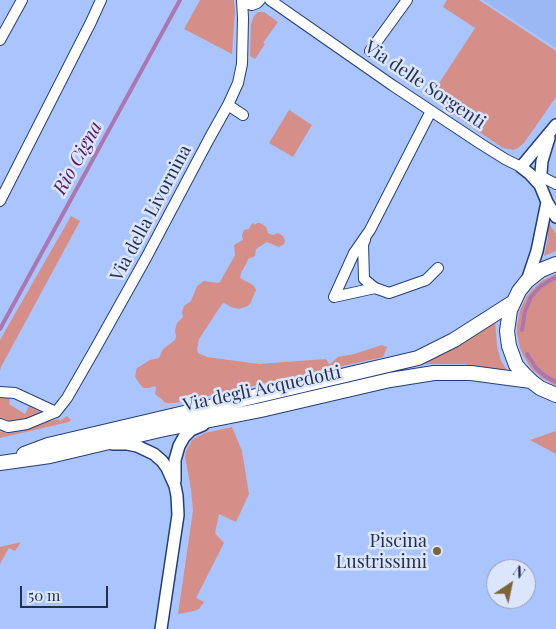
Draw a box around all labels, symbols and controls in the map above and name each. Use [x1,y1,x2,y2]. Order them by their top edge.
street label: Via delle Sorgenti [360,37,490,133]
water label: Rio Cigna [49,117,107,199]
street label: Via della Livornina [106,141,196,285]
street label: Via degli Acquedotti [181,362,343,416]
place label: Piscina Lustrissimi [336,530,427,572]
marker: Piscina Lustrissimi [431,545,443,557]
north arrow [486,559,536,609]
text: N [510,561,529,583]
scale bar [22,576,110,608]
text: 50 m [28,585,60,605]

